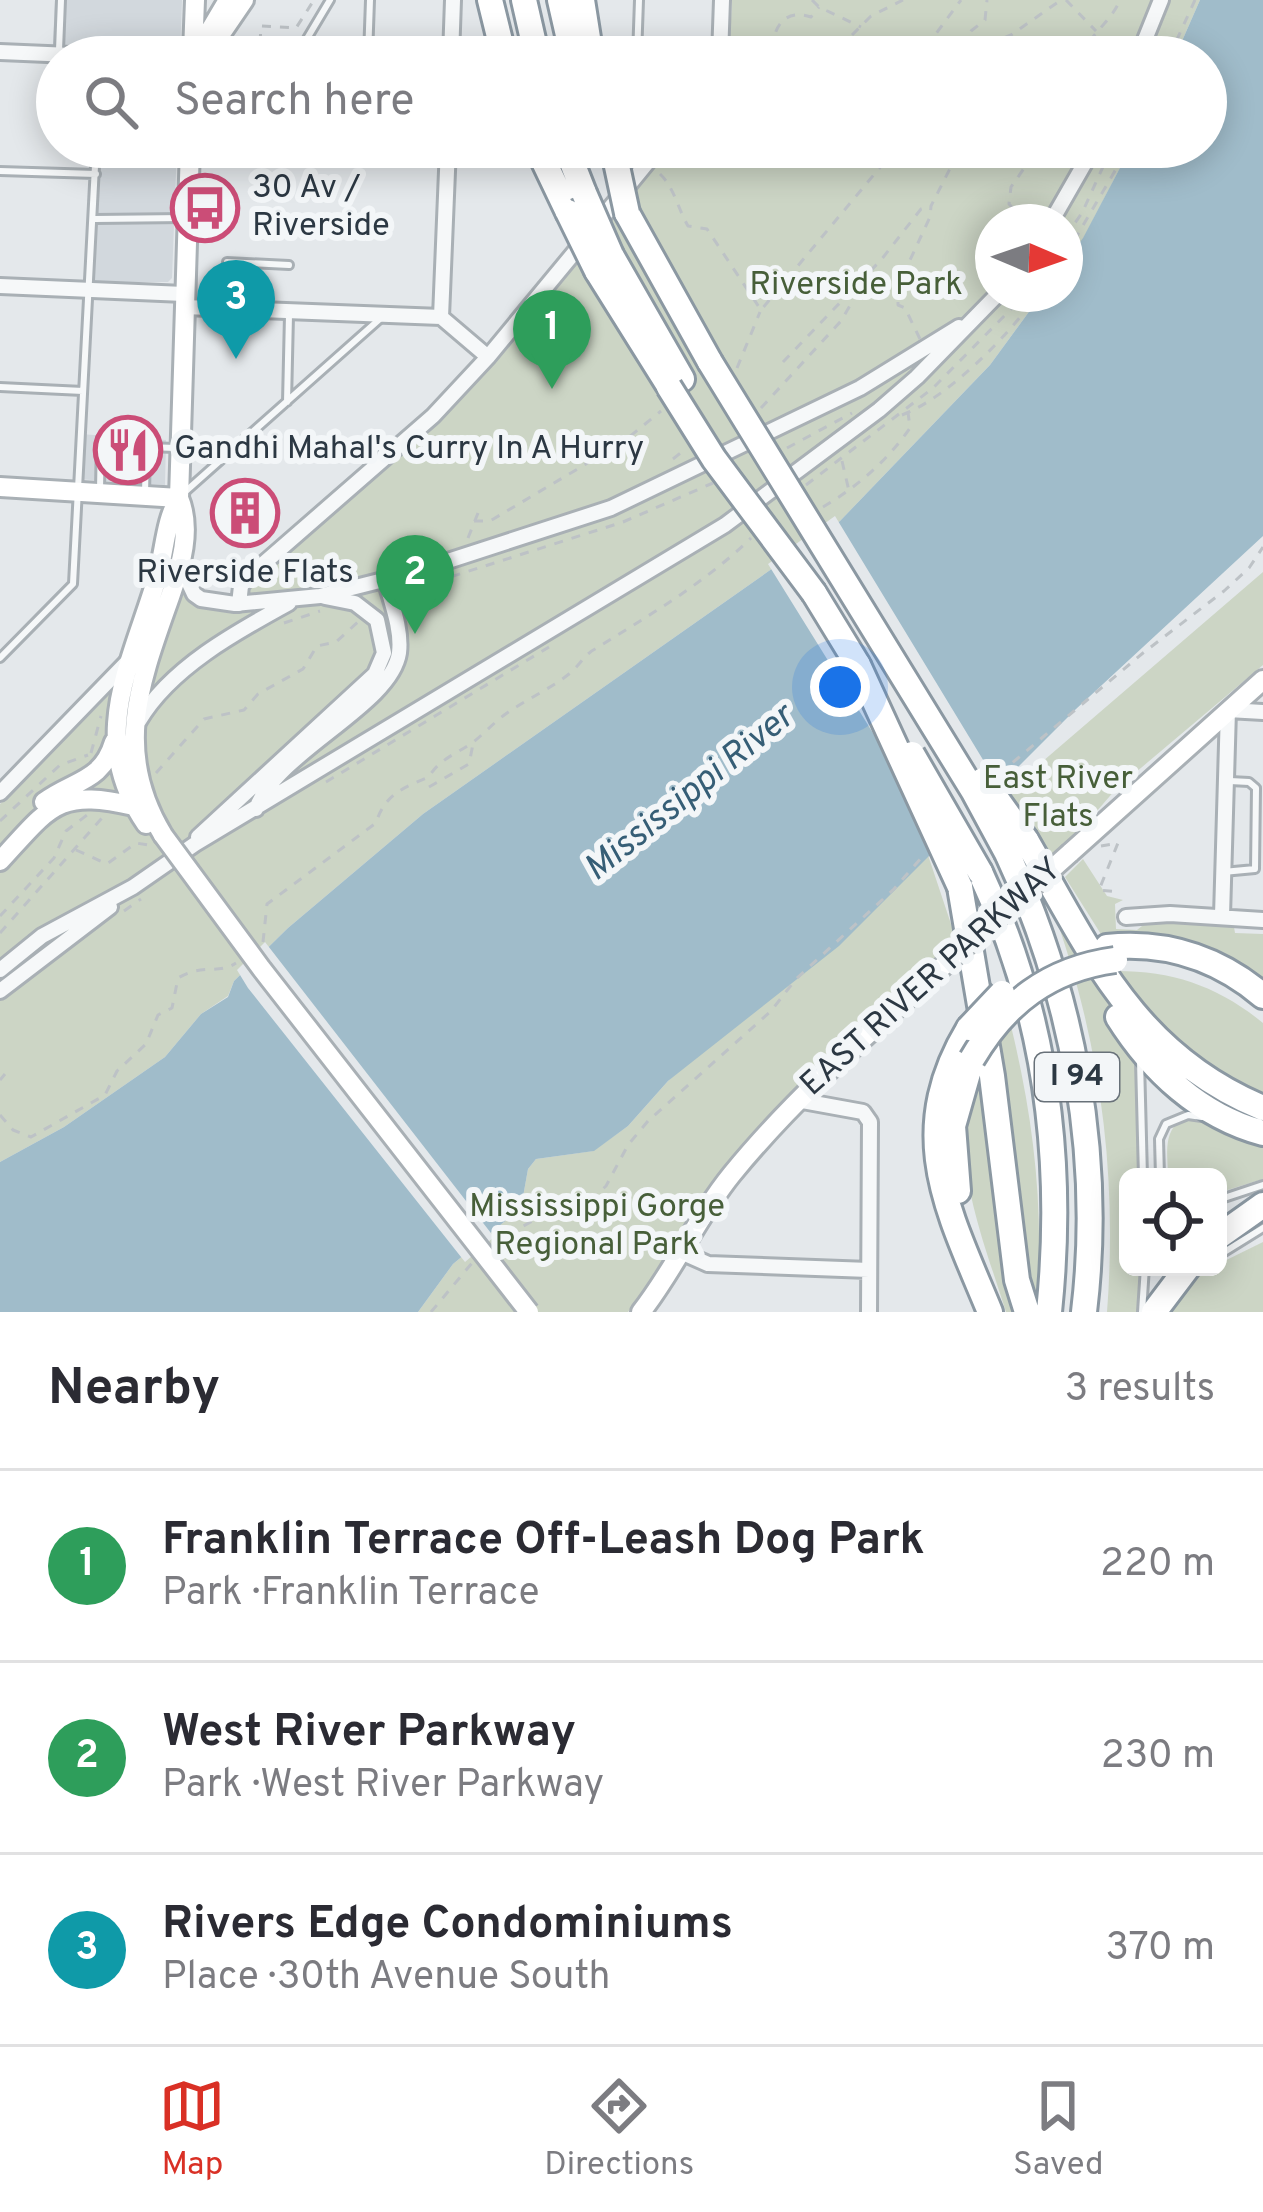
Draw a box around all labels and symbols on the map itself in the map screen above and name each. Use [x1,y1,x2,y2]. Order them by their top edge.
place label: 30 Av / Riverside [252,168,390,248]
bus stop icon: 30 Av / Riverside [170,173,240,243]
north arrow [975,204,1083,312]
pin: 3 [197,260,275,359]
park label: Riverside Park [749,265,963,307]
pin: 1 [513,290,591,389]
restaurant icon: Gandhi Mahal's Curry In A Hurry [93,415,163,485]
place label: Gandhi Mahal's Curry In A Hurry [174,429,644,471]
building icon: Riverside Flats [210,478,280,548]
pin: 2 [376,535,454,634]
place label: Riverside Flats [136,553,354,595]
your location [810,657,870,717]
water label: Mississippi River [576,693,807,893]
park label: East River Flats [983,759,1133,839]
street label: EAST RIVER PARKWAY [793,850,1071,1106]
road number: I 94 [1035,1053,1119,1101]
park label: Mississippi Gorge Regional Park [469,1187,725,1267]

